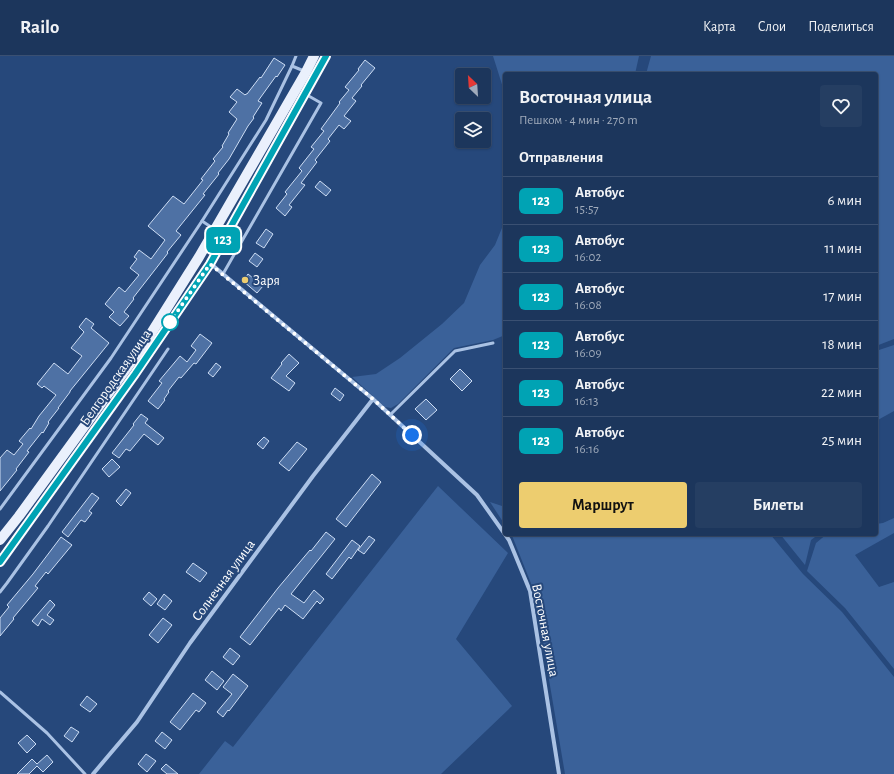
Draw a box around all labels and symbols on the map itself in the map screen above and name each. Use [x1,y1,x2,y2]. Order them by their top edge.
north arrow [455,68,491,104]
line badge: 123 [200,227,246,253]
place label: Заря [253,274,280,288]
marker: Заря [240,275,250,285]
unlabelled marker [161,313,179,331]
street label: Белгородская улица [78,327,154,428]
your location [402,425,422,445]
street label: Солнечная улица [190,537,258,624]
street label: Восточная улица [529,583,561,678]

